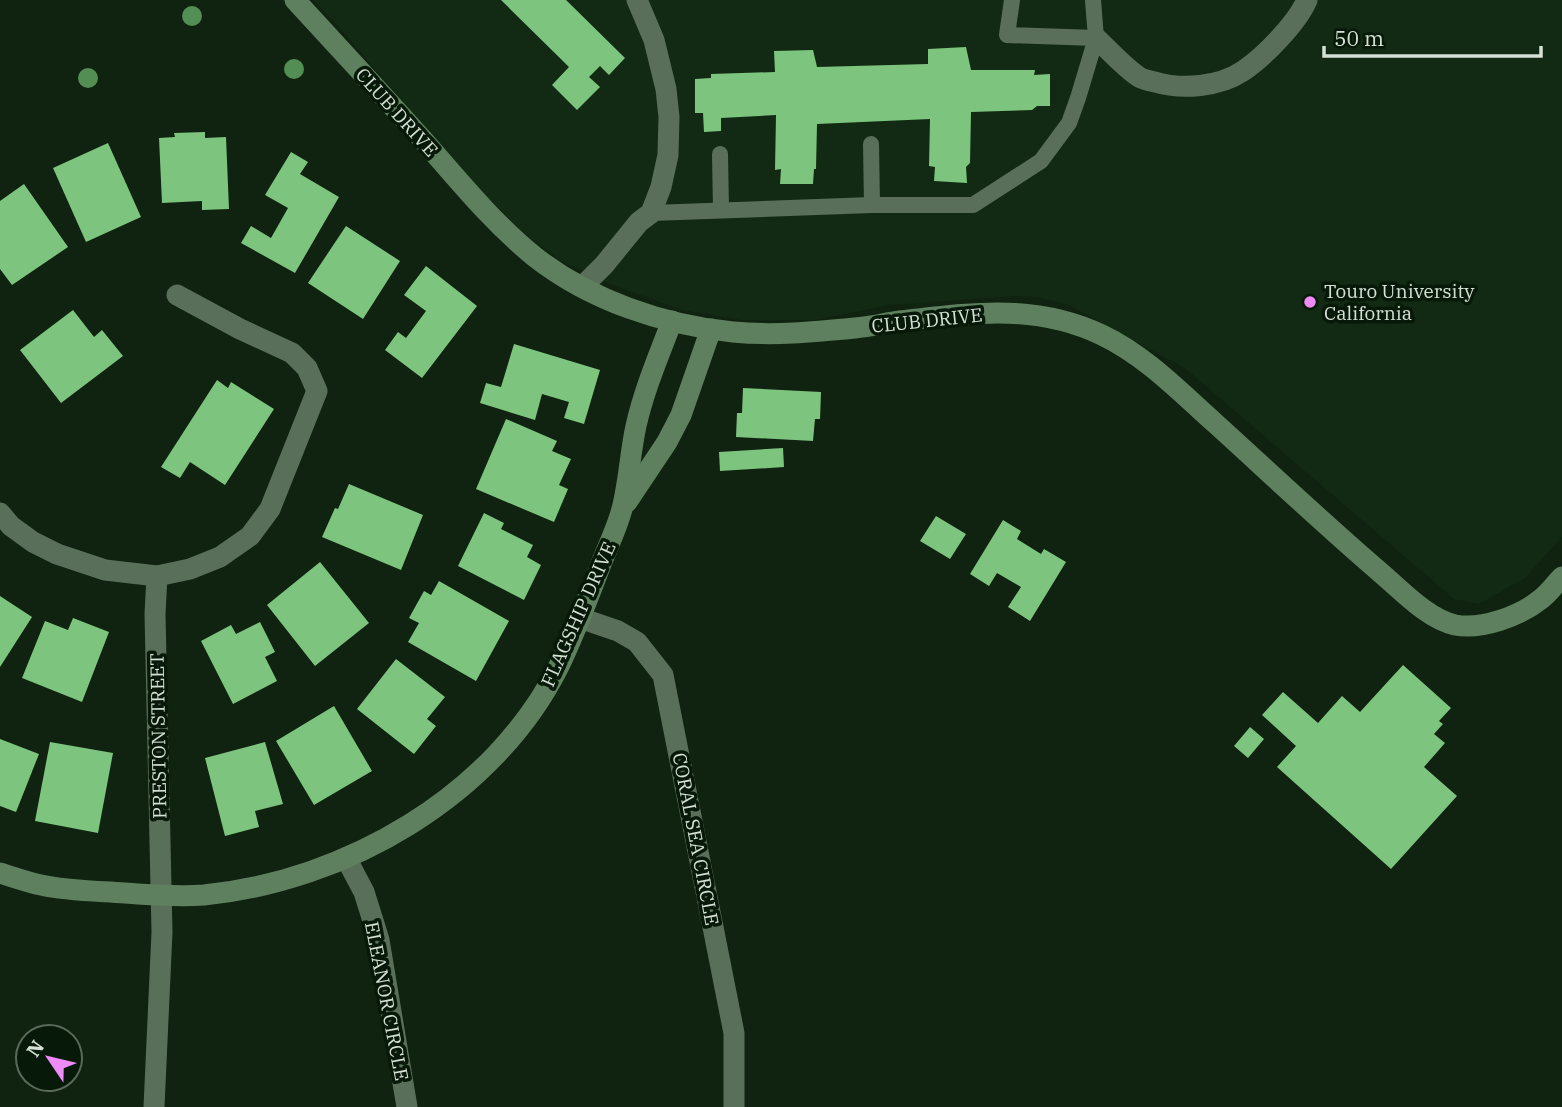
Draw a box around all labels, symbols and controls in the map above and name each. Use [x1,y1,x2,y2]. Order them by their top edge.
scale bar [1324,14,1541,58]
text: 50 m [1334,24,1384,52]
street label: CLUB DRIVE [351,63,443,161]
place label: Touro University California [1324,279,1475,325]
marker: Touro University California [1302,294,1318,310]
street label: CLUB DRIVE [870,302,984,338]
street label: FLAGSHIP DRIVE [535,538,621,690]
street label: PRESTON STREET [145,653,171,819]
street label: CORAL SEA CIRCLE [667,751,725,927]
street label: ELEANOR CIRCLE [360,919,414,1083]
north arrow [14,1023,84,1093]
text: N [21,1035,49,1061]

